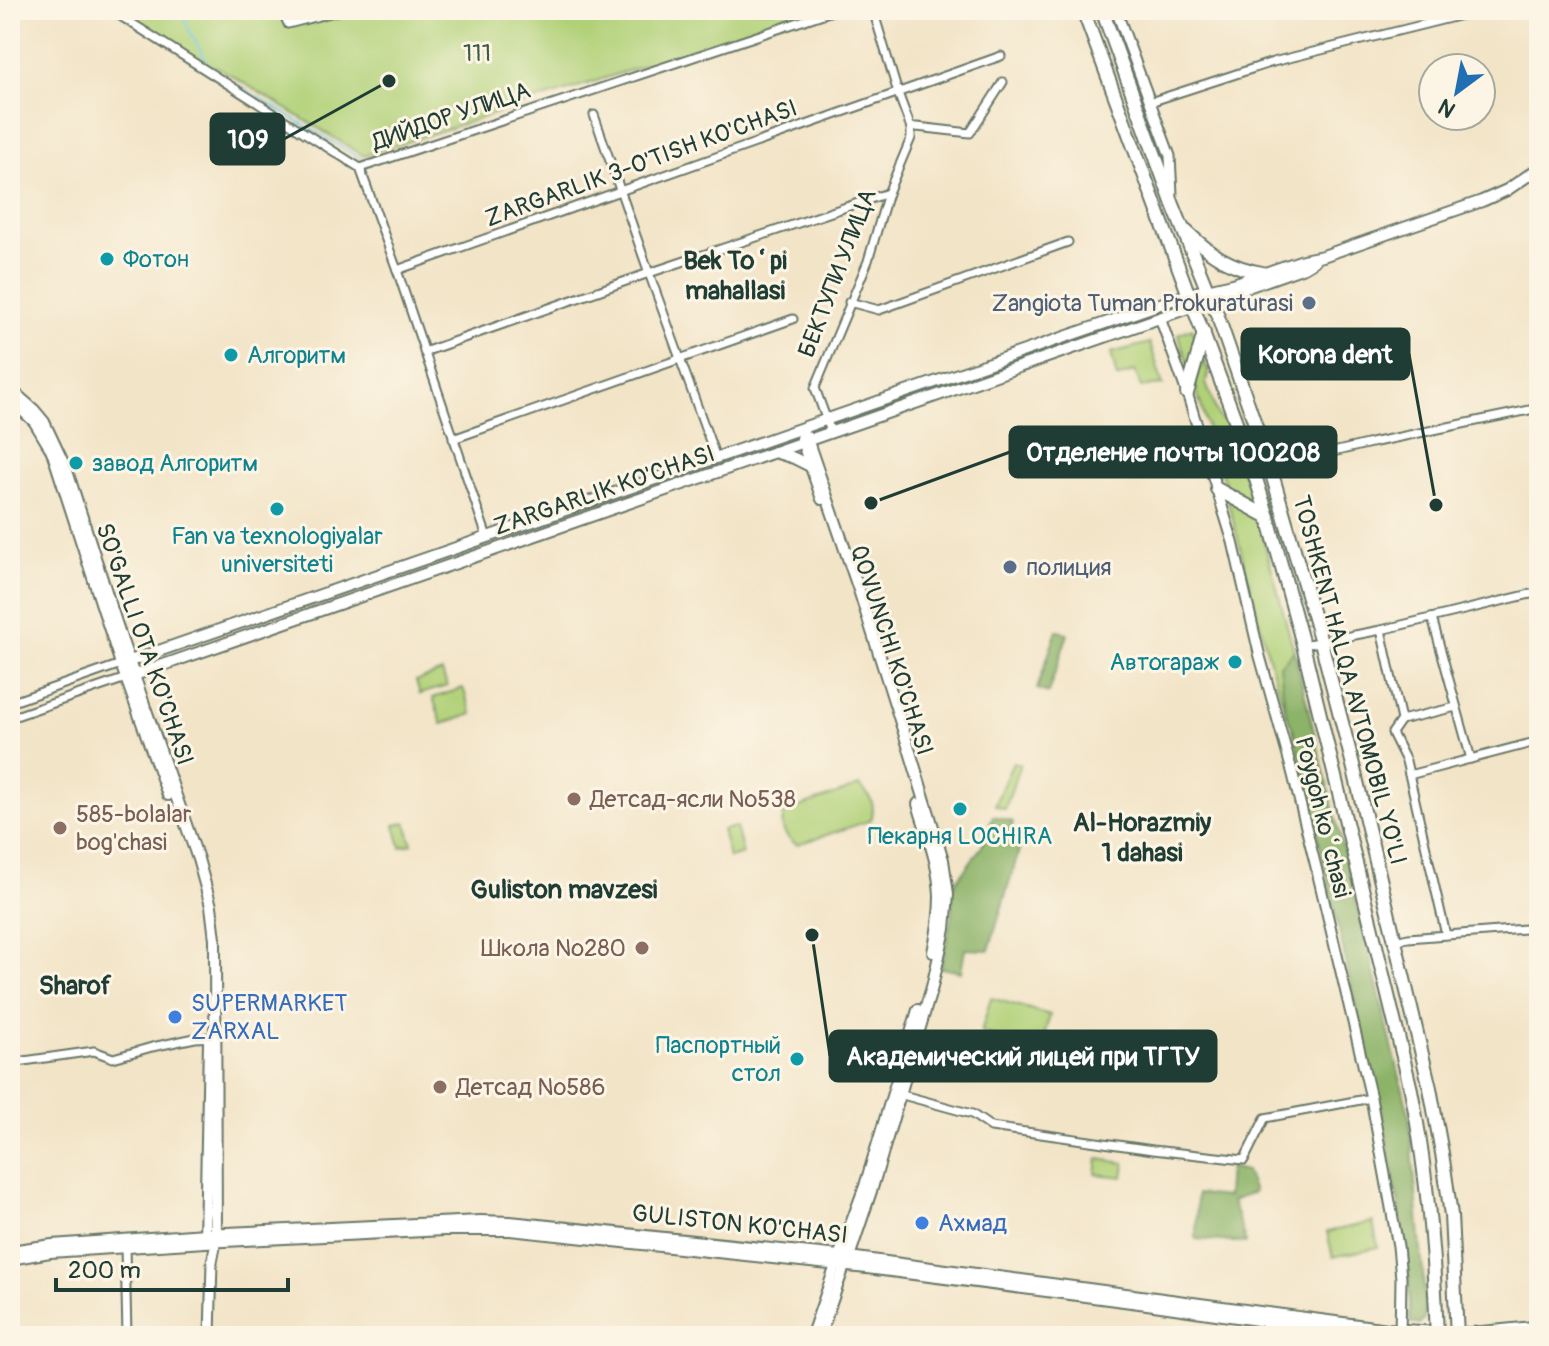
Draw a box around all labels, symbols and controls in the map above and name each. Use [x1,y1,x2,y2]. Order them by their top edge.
park label: 111 [463,39,491,68]
north arrow [1417,52,1497,132]
street label: ДИЙДОР УЛИЦА [367,76,534,157]
text: N [1433,92,1461,124]
street label: ZARGARLIK 3-O'TISH KO'CHASI [481,93,801,234]
callout: 109 [211,114,284,164]
text: 109 [227,124,269,156]
street label: БЕКТУПИ УЛИЦА [792,185,883,362]
place label: Фотон [123,245,189,274]
district label: Bek Toʻpi mahallasi [683,245,787,307]
marker: Фотон [98,250,116,268]
place label: Zangiota Tuman Prokuraturasi [992,289,1293,318]
marker: Zangiota Tuman Prokuraturasi [1300,294,1318,312]
callout: Korona dent [1242,329,1409,379]
text: Korona dent [1258,339,1393,371]
place label: Алгоритм [247,341,346,370]
marker: Алгоритм [222,346,240,364]
callout: Отделение почты 100208 [1010,427,1336,477]
text: Отделение почты 100208 [1026,437,1320,469]
street label: ZARGARLIK KO'CHASI [490,439,719,542]
place label: завод Алгоритм [92,449,258,478]
marker: завод Алгоритм [67,454,85,472]
street label: TOSHKENT HALQA AVTOMOBIL YO'LI [1286,492,1413,868]
marker: Fan va texnologiyalar universiteti [268,500,286,518]
street label: SO'GALLI OTA KO'CHASI [89,519,200,769]
place label: Fan va texnologiyalar universiteti [171,522,383,579]
street label: QOVUNCHI KO'CHASI [844,541,939,759]
place label: полиция [1026,553,1111,582]
marker: полиция [1001,558,1019,576]
place label: Автогараж [1110,648,1220,677]
marker: Автогараж [1226,653,1244,671]
street label: Poygoh koʻchasi [1289,734,1357,901]
place label: Детсад-ясли №538 [589,785,796,814]
marker: Детсад-ясли №538 [565,790,583,808]
place label: 585-bolalar bog'chasi [76,800,192,857]
marker: Пекарня LOCHIRA [951,800,969,818]
district label: Al-Horazmiy 1 dahasi [1073,807,1212,869]
marker: 585-bolalar bog'chasi [51,819,69,837]
place label: Пекарня LOCHIRA [868,822,1052,851]
district label: Guliston mavzesi [471,874,658,906]
place label: Школа №280 [481,934,626,963]
marker: Школа №280 [633,939,651,957]
district label: Sharof [39,970,112,1002]
place label: SUPERMARKET ZARXAL [191,989,348,1046]
marker: SUPERMARKET ZARXAL [166,1008,184,1026]
place label: Паспортный стол [656,1031,781,1088]
callout: Академический лицей при ТГТУ [830,1031,1216,1081]
text: Академический лицей при ТГТУ [846,1041,1200,1073]
marker: Паспортный стол [788,1050,806,1068]
place label: Детсад №586 [455,1073,605,1102]
marker: Детсад №586 [431,1078,449,1096]
street label: GULISTON KO'CHASI [631,1199,849,1250]
place label: Ахмад [938,1209,1008,1238]
marker: Ахмад [913,1214,931,1232]
scale bar [56,1242,288,1292]
text: 200 m [68,1256,141,1285]

